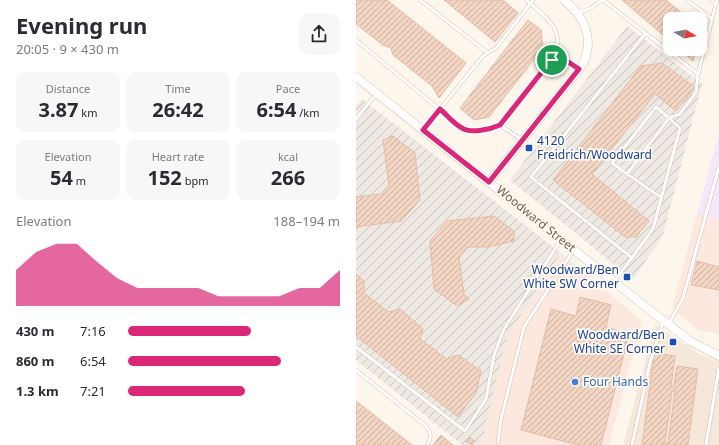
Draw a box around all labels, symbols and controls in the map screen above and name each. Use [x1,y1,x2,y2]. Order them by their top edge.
text: Evening run [16,10,147,40]
north arrow [663,12,707,56]
map controls [663,12,707,56]
button: share [298,13,340,55]
text: 20:05 · 9 × 430 m [16,40,119,58]
pin [535,43,569,77]
icon: arrive [541,49,563,71]
text: Distance [46,81,90,96]
text: Time [165,81,191,96]
text: Pace [276,81,300,96]
text: 3.87 [39,96,78,123]
text: 26:42 [152,96,204,123]
text: 6:54 [256,96,296,123]
text: km [78,105,97,120]
text: /km [296,105,320,120]
place label: 4120 Freidrich/Woodward [537,132,652,163]
marker: 4120 Freidrich/Woodward [524,143,534,153]
text: Elevation [45,149,91,164]
text: Heart rate [152,149,204,164]
text: kcal [278,149,298,164]
text: 54 [50,164,73,191]
text: 152 [147,164,182,191]
text: 266 [271,164,305,191]
text: m [73,173,86,188]
text: bpm [182,173,209,188]
street label: Woodward Street [493,181,580,256]
text: Elevation [16,212,72,230]
text: 188–194 m [273,212,340,230]
place label: Woodward/Ben White SW Corner [523,261,619,292]
marker: Woodward/Ben White SW Corner [622,272,632,282]
text: 430 m [16,322,54,340]
text: 7:16 [80,322,106,340]
place label: Woodward/Ben White SE Corner [574,326,665,357]
marker: Woodward/Ben White SE Corner [668,337,678,347]
text: 860 m [16,352,54,370]
text: 6:54 [80,352,106,370]
place label: Four Hands [583,373,648,390]
marker: Four Hands [570,377,580,387]
text: 1.3 km [16,382,59,400]
text: 7:21 [80,382,106,400]

